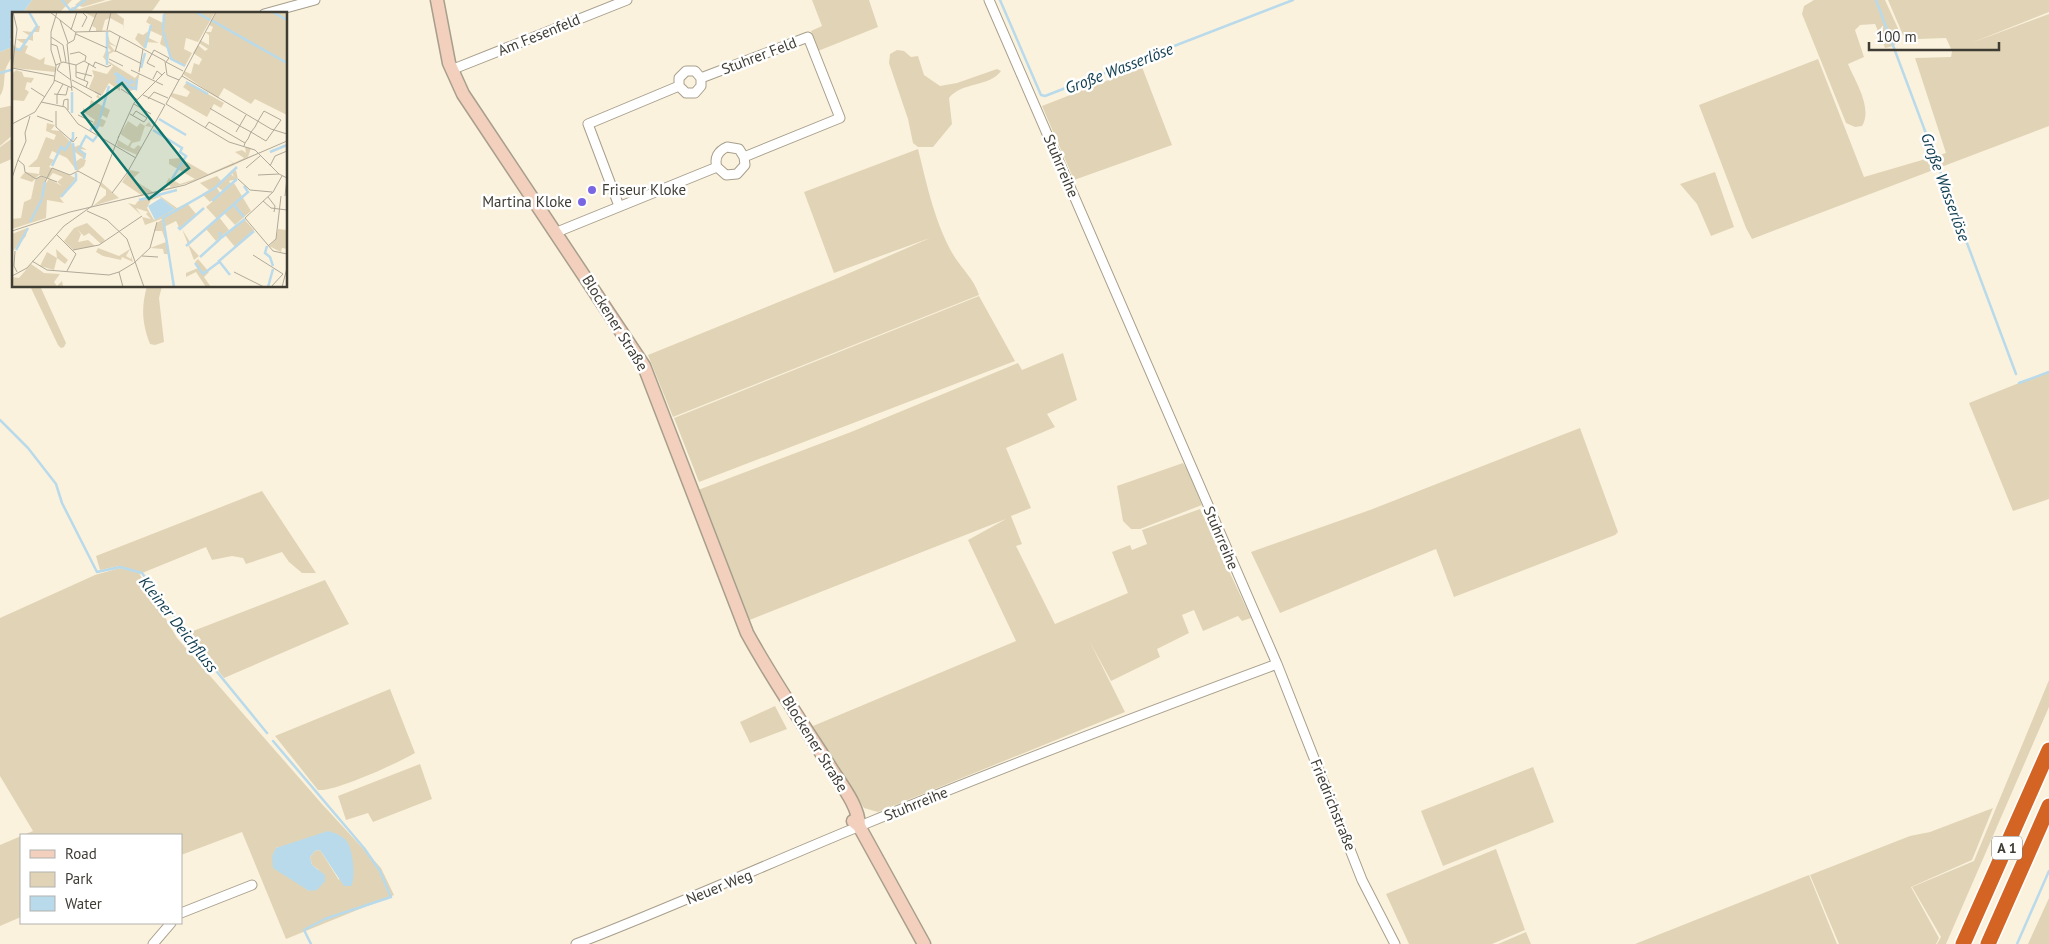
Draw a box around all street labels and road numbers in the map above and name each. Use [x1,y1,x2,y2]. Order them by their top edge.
street label: Am Fesenfeld [495,9,583,60]
street label: Stuhrer Feld [719,33,799,79]
street label: Stuhrreihe [1040,131,1083,200]
street label: Blockener Straße [578,271,653,374]
street label: Stuhrreihe [1200,503,1243,572]
street label: Blockener Straße [778,692,853,795]
street label: Friedrichstraße [1306,756,1360,853]
street label: Stuhrreihe [881,782,950,825]
road number: A 1 [1992,836,2022,860]
street label: Neuer Weg [683,865,755,908]

